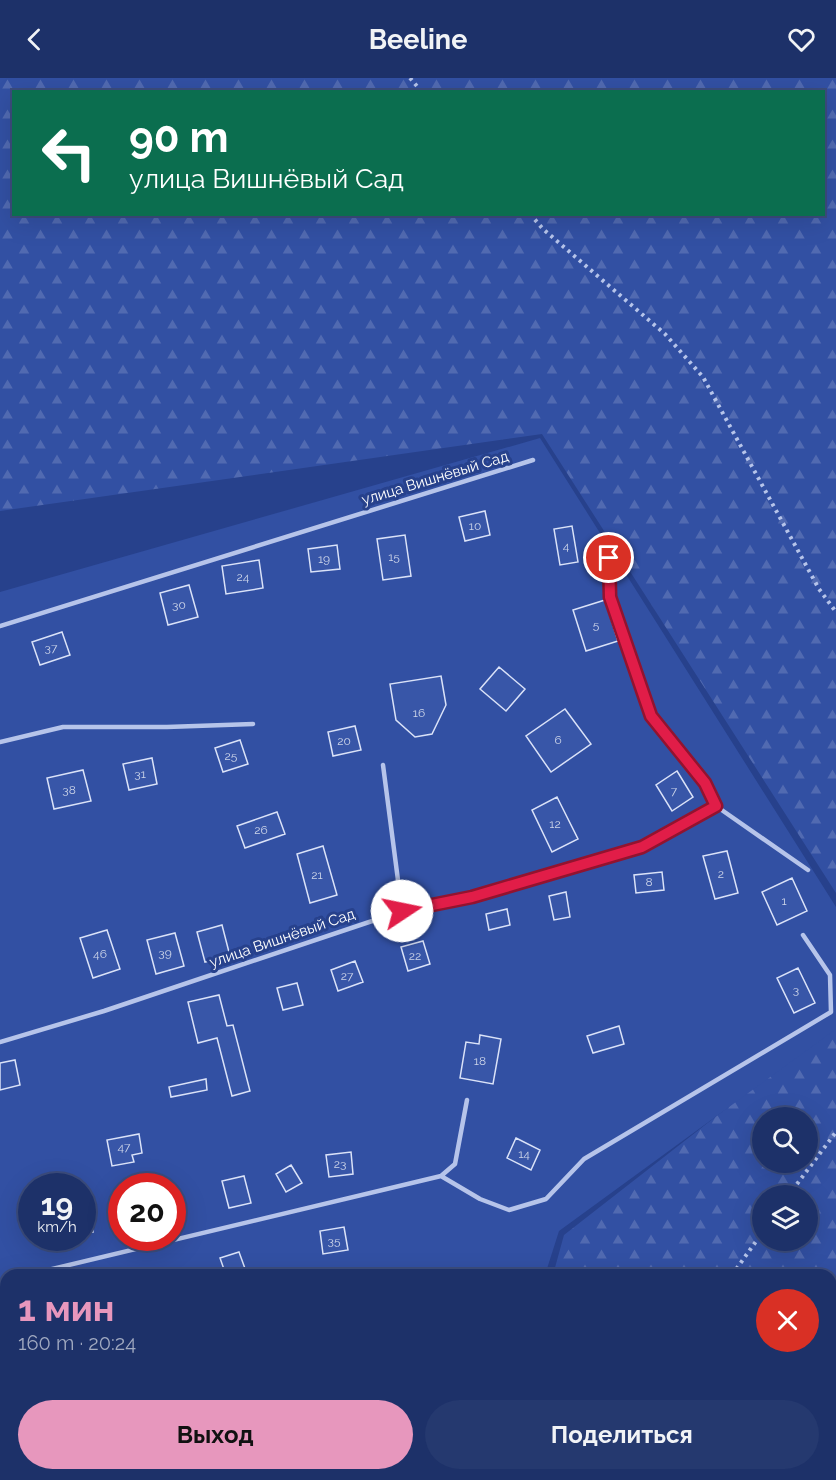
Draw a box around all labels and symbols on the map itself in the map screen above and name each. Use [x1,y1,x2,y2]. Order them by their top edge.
street label: улица Вишнёвый Сад [359,447,511,509]
house number: 10 [469,519,481,533]
pin [583,532,634,583]
house number: 4 [563,539,570,553]
house number: 15 [388,550,400,564]
house number: 19 [318,552,330,566]
house number: 24 [237,570,250,584]
house number: 30 [172,598,186,612]
house number: 5 [593,618,600,632]
house number: 37 [45,641,58,655]
house number: 16 [413,706,425,720]
house number: 6 [554,733,562,747]
house number: 20 [337,734,351,748]
house number: 25 [225,749,238,763]
house number: 31 [134,767,146,781]
house number: 38 [62,783,76,797]
house number: 7 [671,784,678,798]
house number: 12 [549,817,561,831]
house number: 26 [254,823,268,837]
house number: 2 [718,867,724,881]
house number: 21 [311,868,323,882]
house number: 8 [645,875,653,889]
position arrow [370,879,434,943]
house number: 1 [781,894,787,908]
street label: улица Вишнёвый Сад [207,905,357,971]
house number: 39 [158,946,172,960]
house number: 46 [93,947,107,961]
house number: 22 [409,949,421,963]
house number: 27 [341,969,354,983]
house number: 3 [793,983,799,997]
house number: 18 [474,1054,486,1068]
house number: 47 [118,1140,131,1154]
house number: 14 [518,1147,530,1161]
house number: 23 [334,1157,346,1171]
speed limit sign: 20 [108,1173,186,1251]
house number: 35 [328,1234,341,1248]

